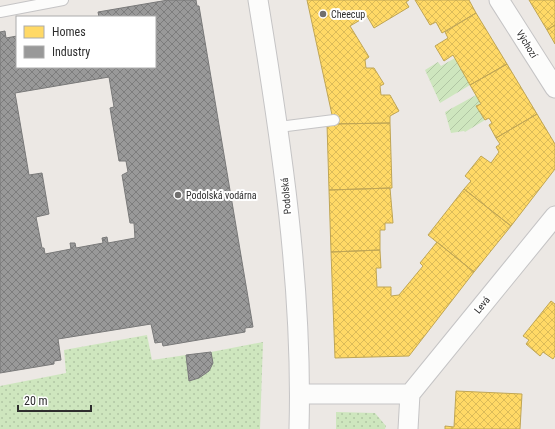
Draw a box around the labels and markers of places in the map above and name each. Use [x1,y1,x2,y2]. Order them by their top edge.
marker: Cheecup [318,9,328,19]
place label: Cheecup [331,9,365,20]
marker: Podolská vodárna [173,190,183,200]
place label: Podolská vodárna [186,190,257,201]

